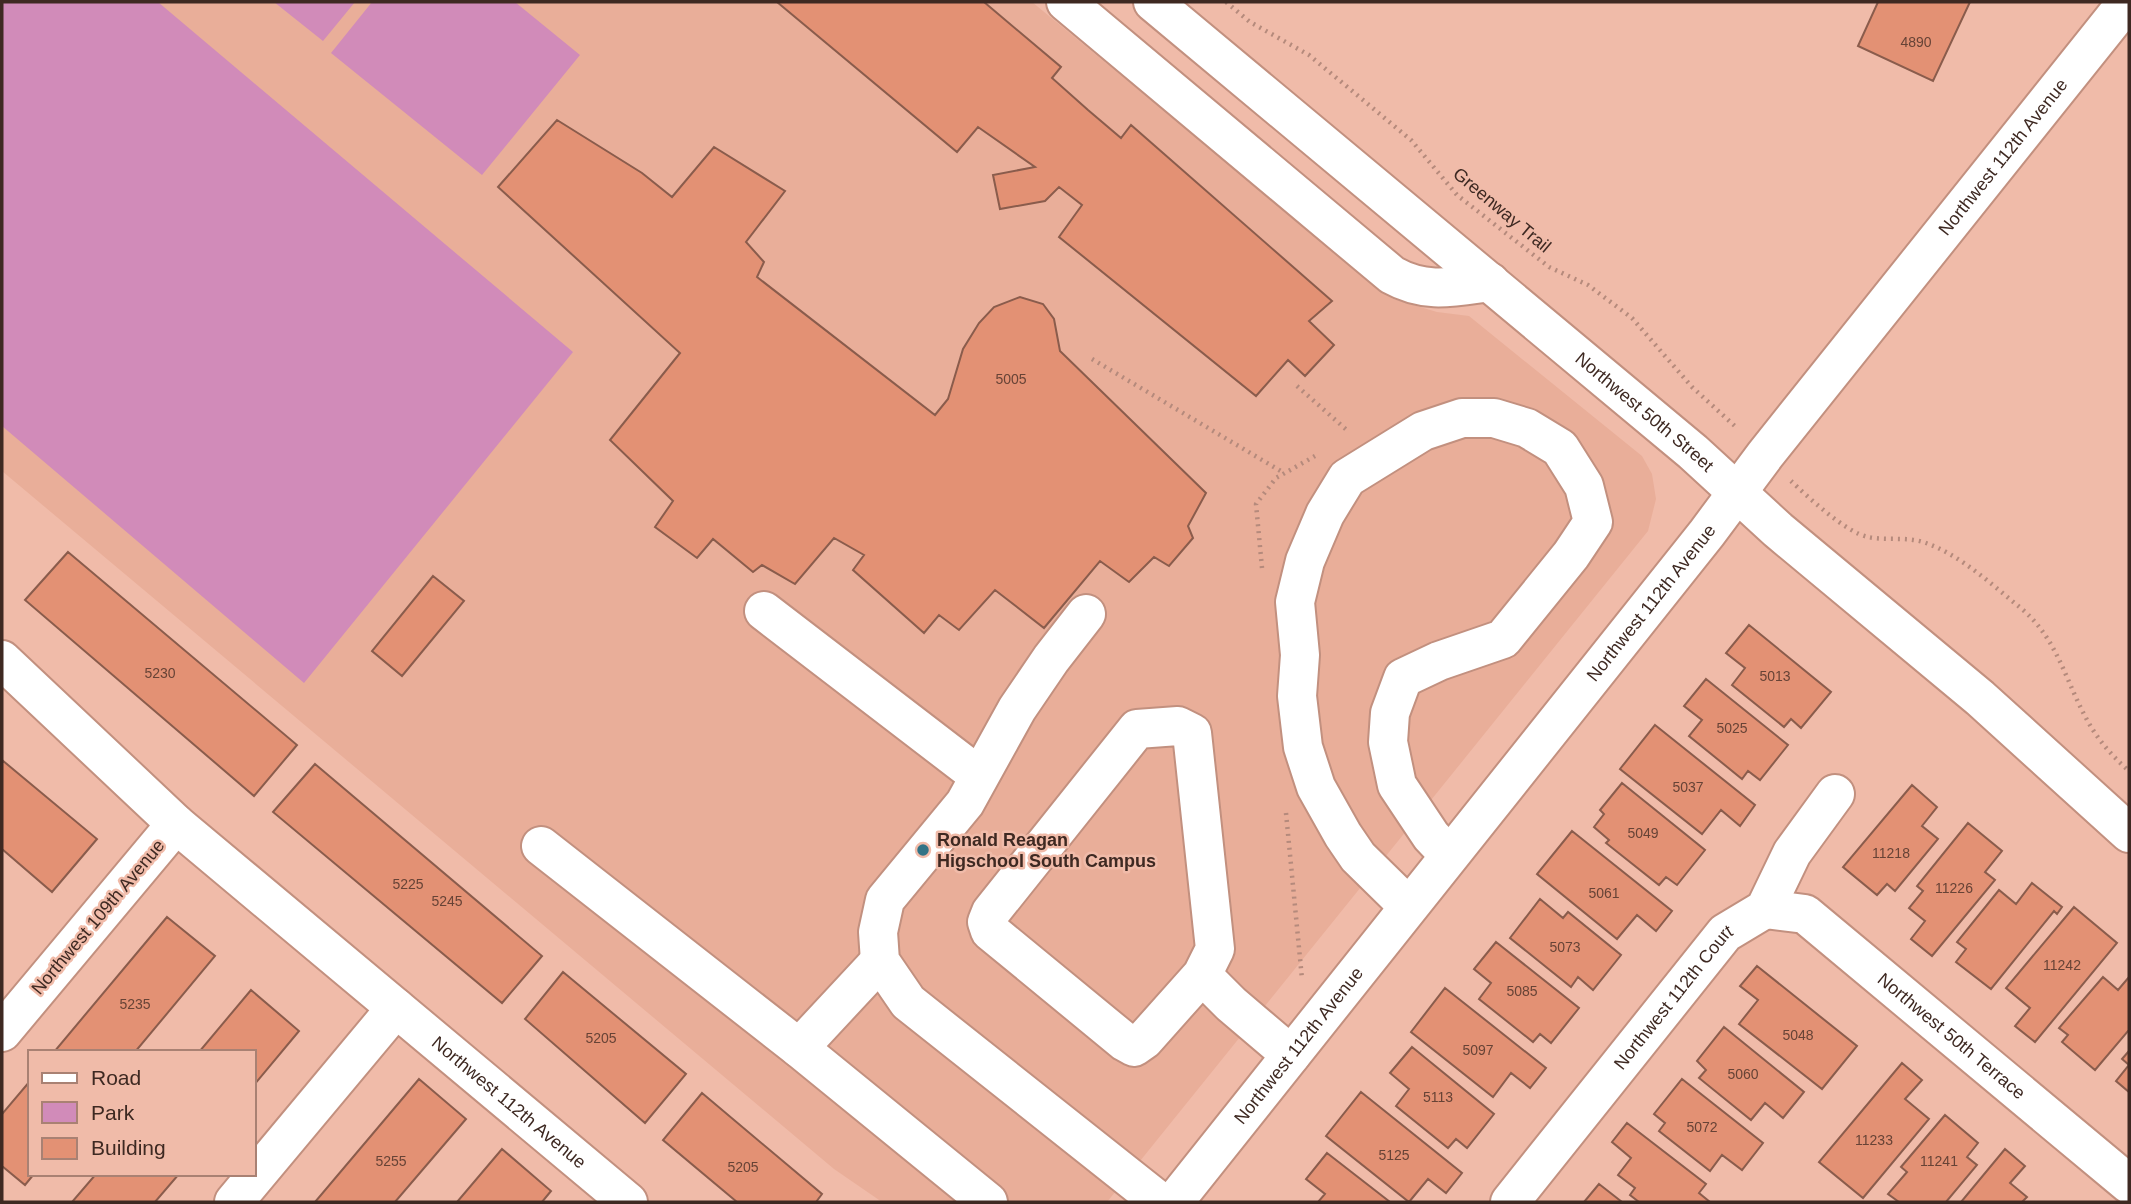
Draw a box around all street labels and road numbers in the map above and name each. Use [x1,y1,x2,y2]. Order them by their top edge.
street label: Northwest 112th Avenue [1935,75,2072,239]
street label: Greenway Trail [1449,163,1555,257]
street label: Northwest 50th Street [1571,348,1718,476]
street label: Northwest 112th Avenue [1583,521,1720,685]
street label: Northwest 109th Avenue [27,836,169,998]
street label: Northwest 112th Court [1610,921,1736,1073]
street label: Northwest 112th Avenue [1230,963,1367,1128]
street label: Northwest 50th Terrace [1874,969,2029,1103]
street label: Northwest 112th Avenue [428,1032,590,1173]

